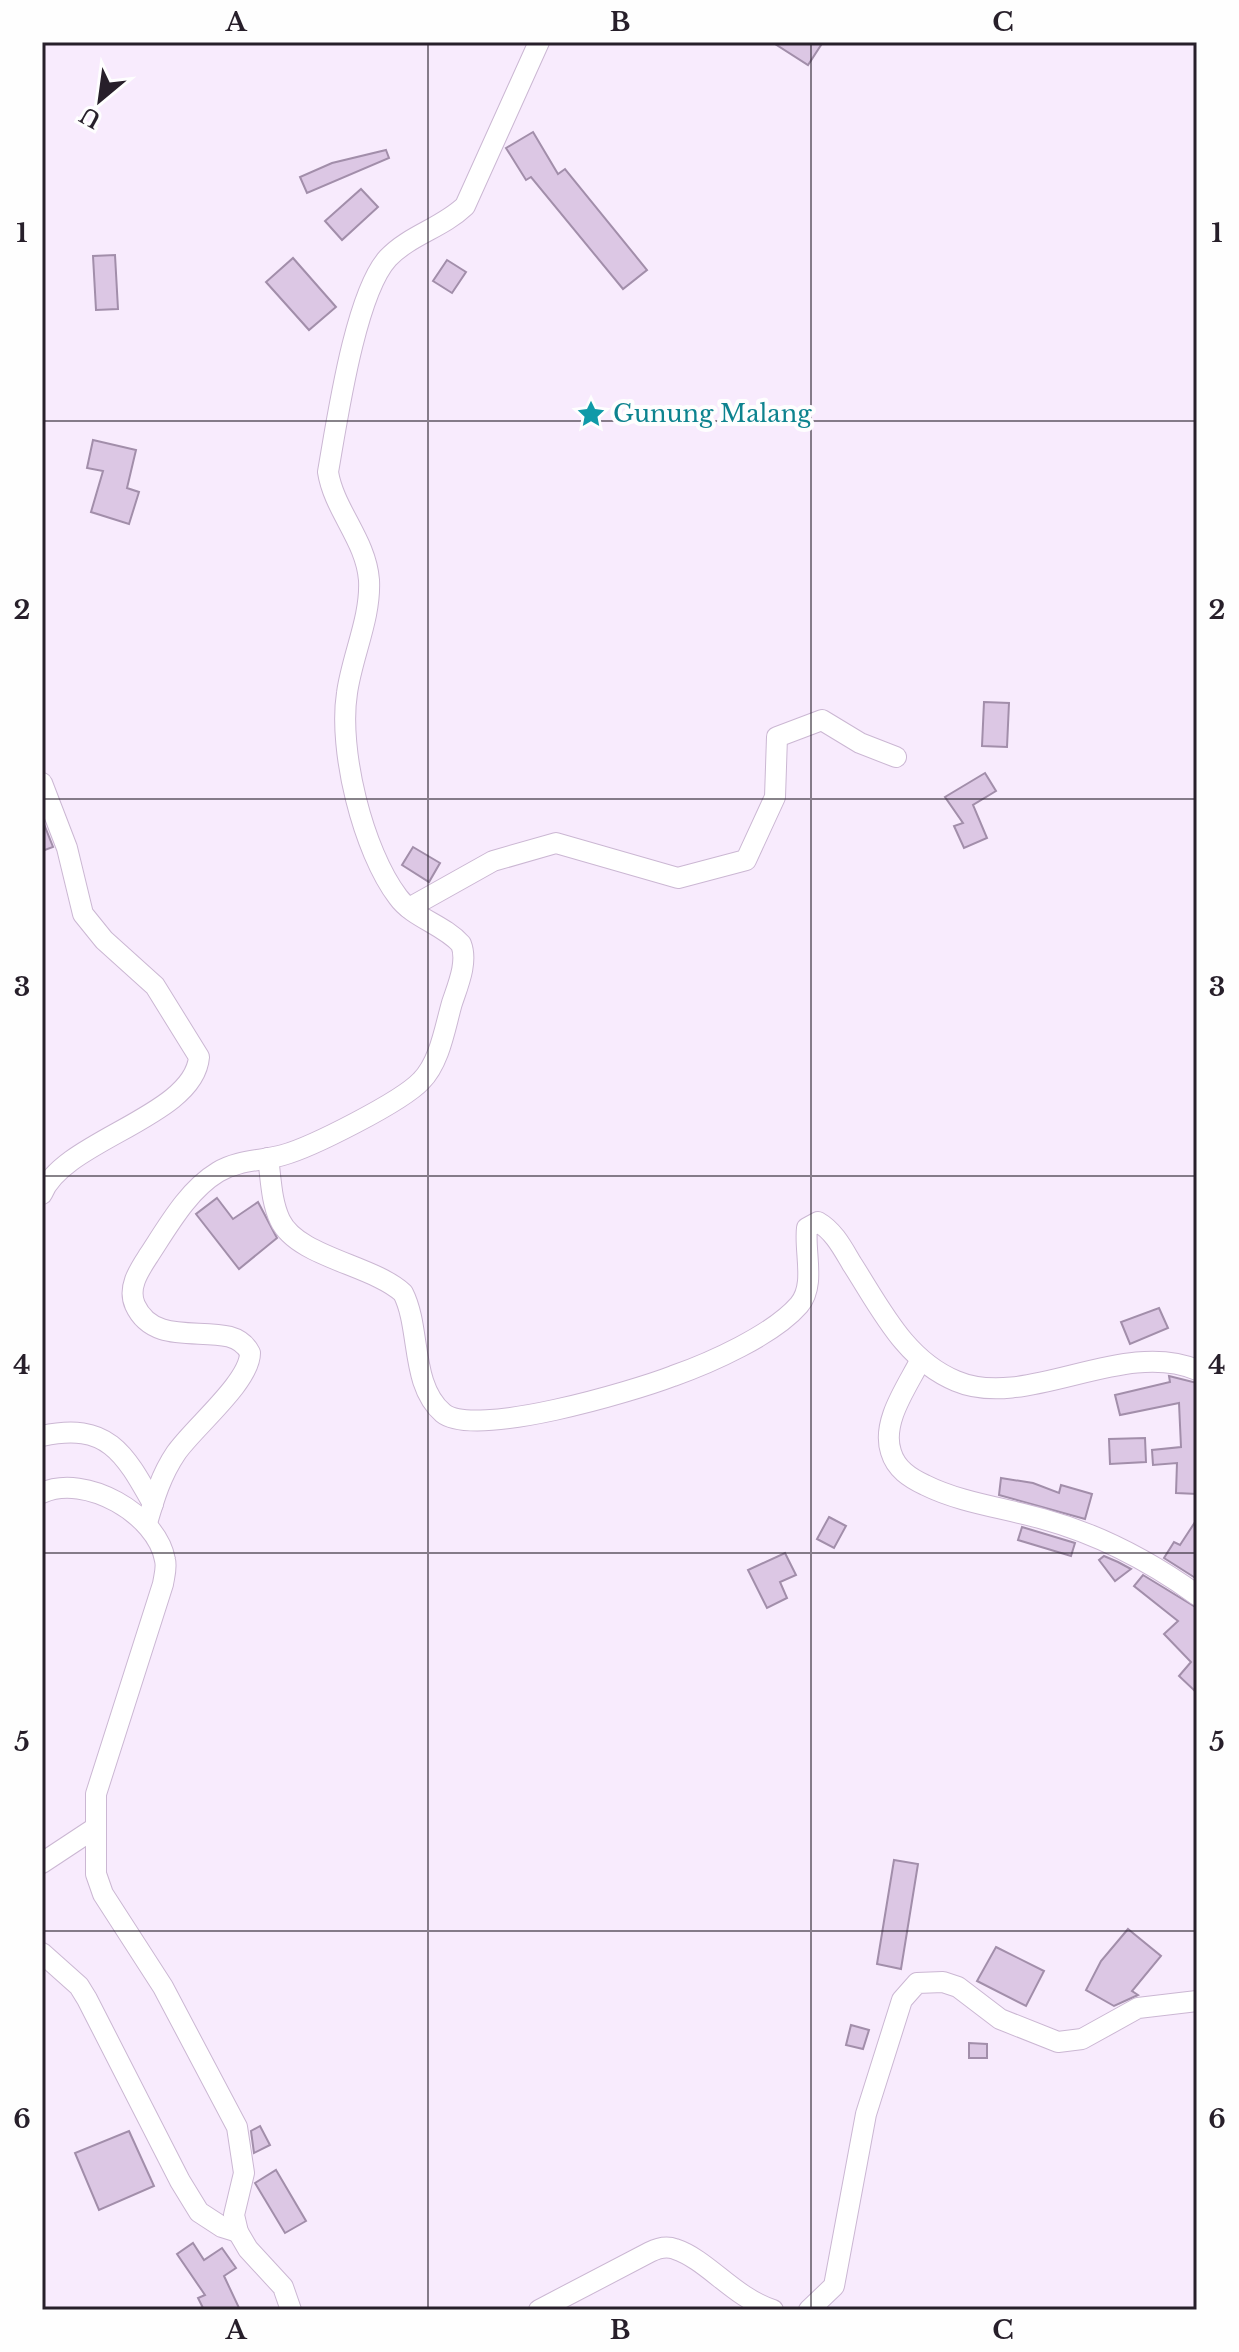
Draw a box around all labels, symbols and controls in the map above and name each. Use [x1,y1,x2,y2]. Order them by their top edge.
text: A [224,6,247,38]
text: B [610,6,630,38]
text: C [992,6,1014,38]
north arrow [60,60,140,140]
text: U [75,100,106,134]
text: 1 [16,217,28,249]
text: 1 [1211,217,1223,249]
place icon: Gunung Malang [576,399,606,429]
place label: Gunung Malang [613,399,812,428]
text: 2 [14,594,30,626]
text: 2 [1209,594,1225,626]
text: 3 [14,971,30,1003]
text: 3 [1209,971,1225,1003]
text: 4 [13,1349,31,1381]
text: 4 [1208,1349,1226,1381]
text: 5 [14,1726,30,1758]
text: 5 [1209,1726,1225,1758]
text: 6 [13,2103,31,2135]
text: 6 [1208,2103,1226,2135]
text: A [224,2314,247,2346]
text: B [610,2314,630,2346]
text: C [992,2314,1014,2346]

